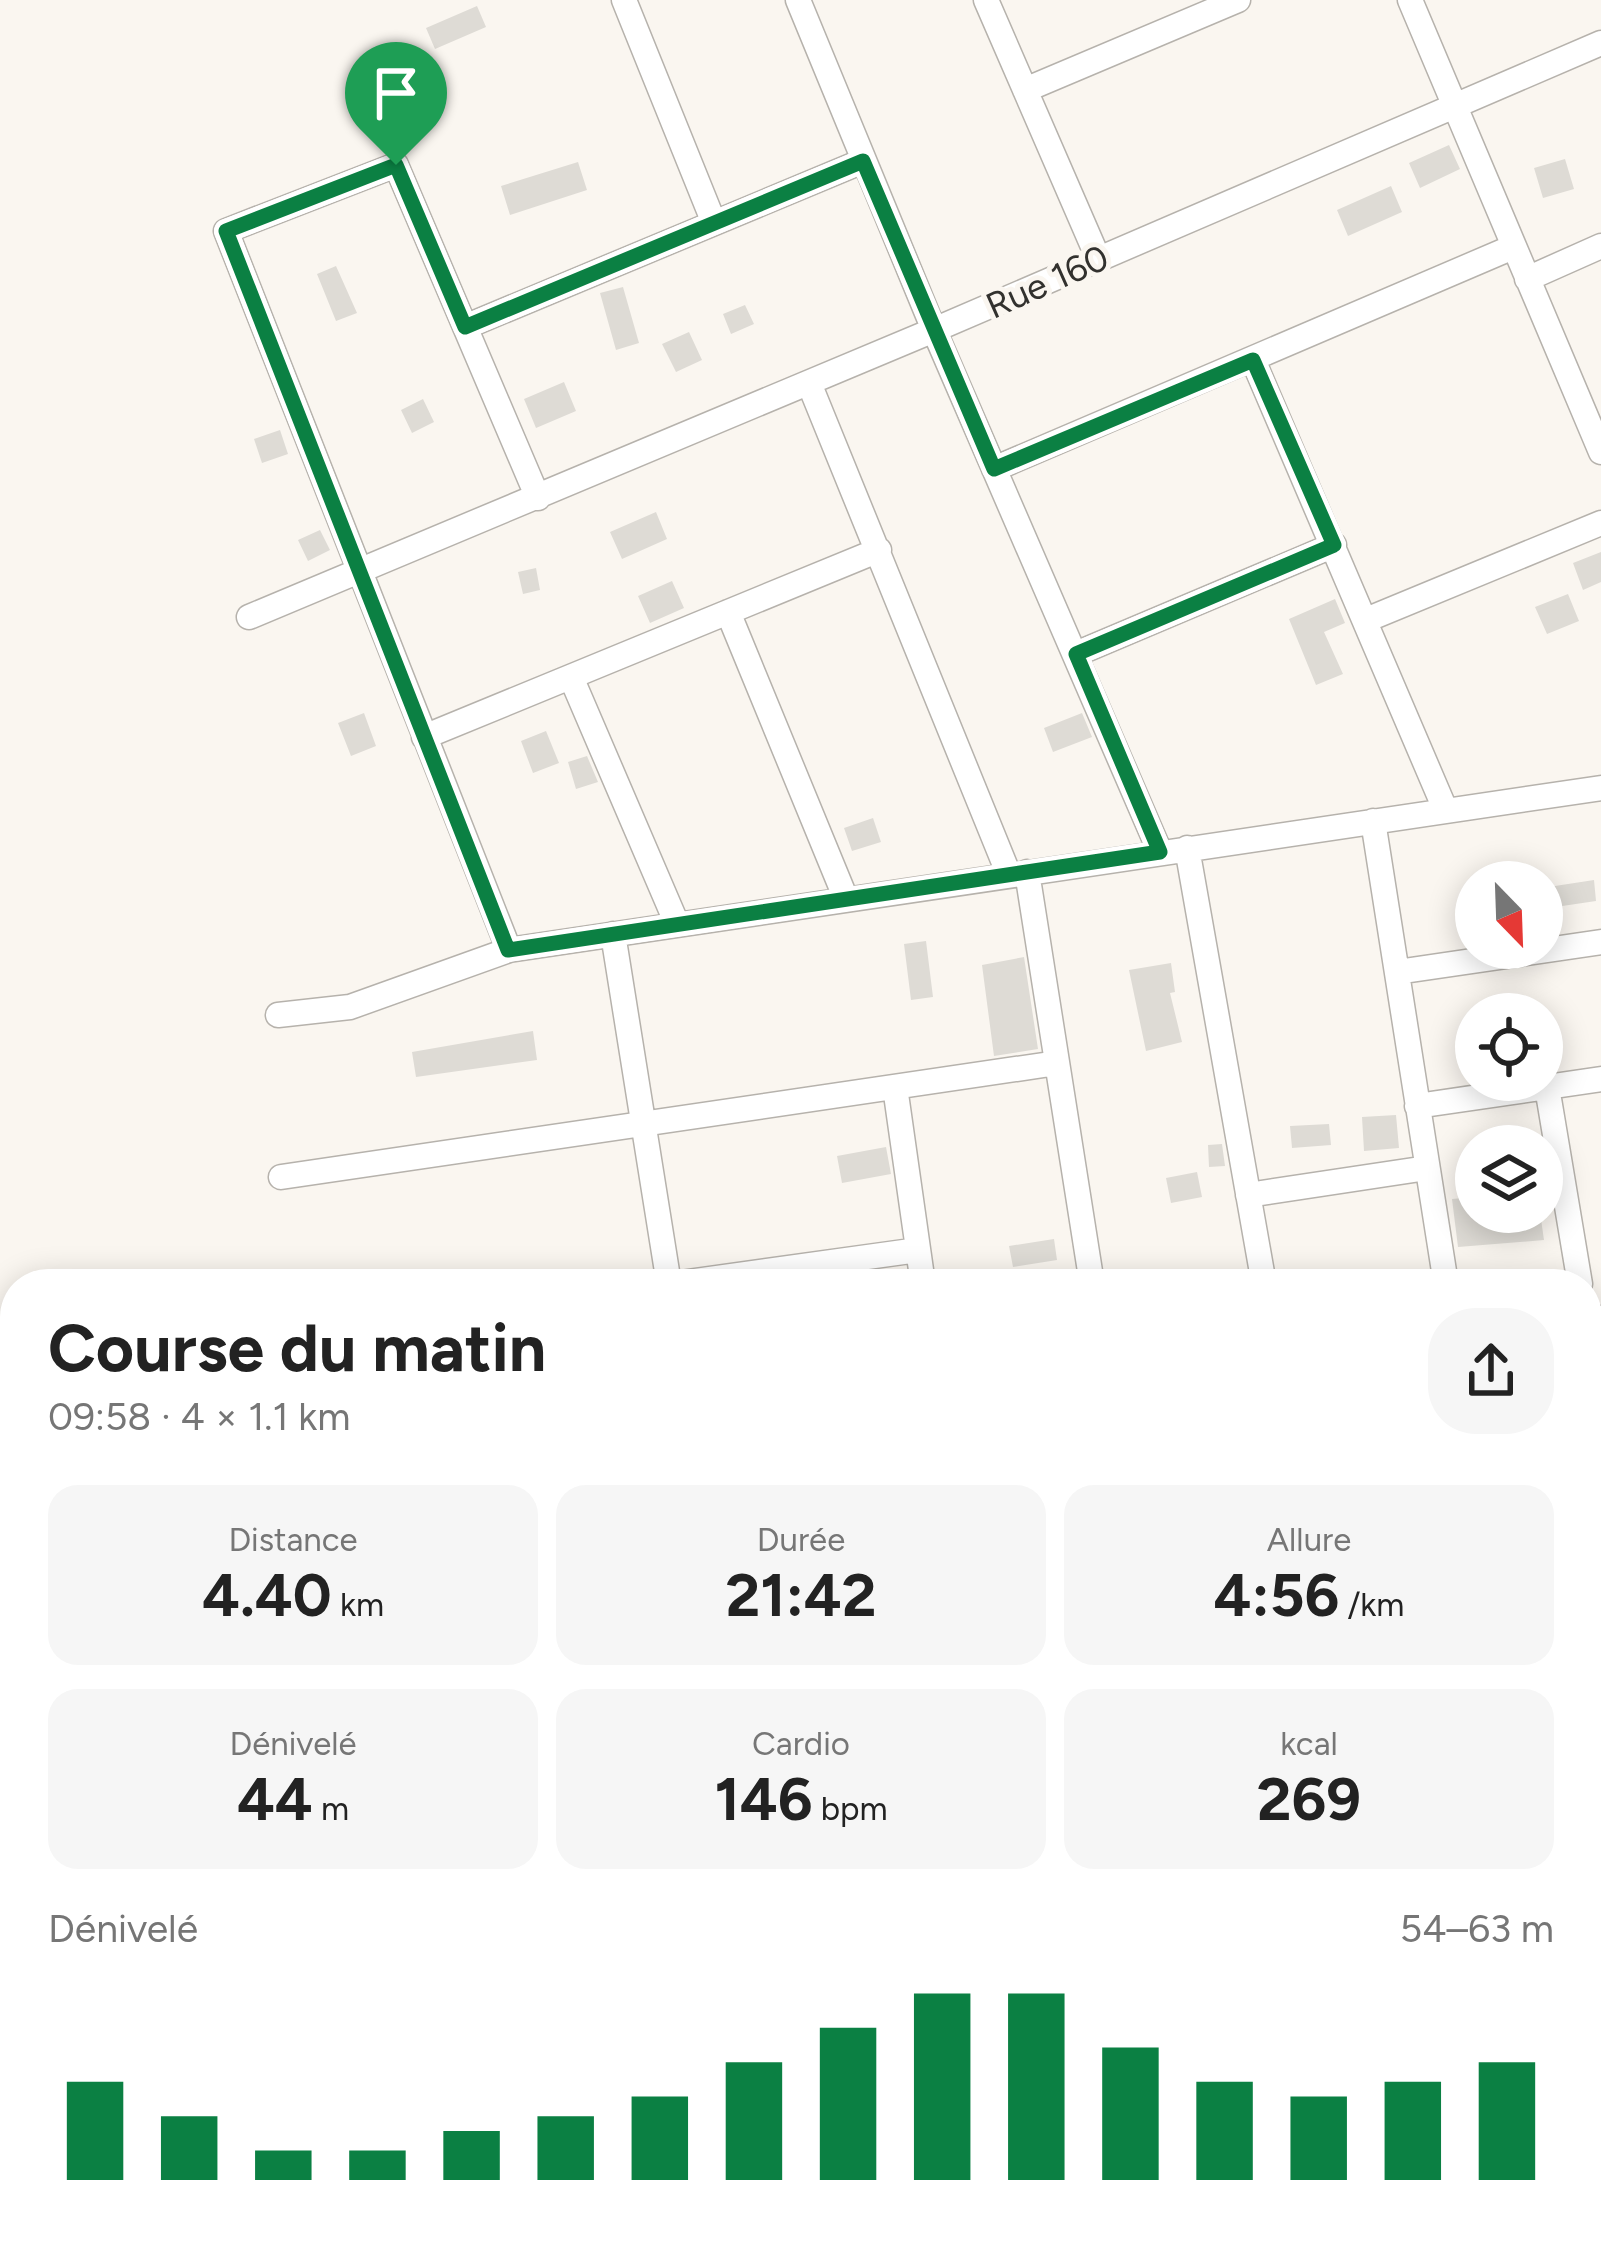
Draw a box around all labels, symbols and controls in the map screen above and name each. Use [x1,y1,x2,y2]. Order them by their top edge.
pin [345,42,447,165]
icon: arrive [363,60,429,126]
street label: Rue 160 [979,235,1115,327]
north arrow [1455,861,1563,969]
map controls [1455,861,1563,1233]
button: locate [1455,993,1563,1101]
button: layers [1455,1125,1563,1233]
text: Course du matin [48,1308,546,1388]
button: share [1428,1308,1554,1434]
text: 09:58 · 4 × 1.1 km [48,1393,350,1440]
text: Distance [228,1520,358,1559]
text: Durée [757,1520,845,1559]
text: Allure [1267,1520,1351,1559]
text: 4.40 [202,1559,332,1631]
text: 21:42 [726,1559,876,1631]
text: 4:56 [1214,1559,1339,1631]
text: km [332,1585,384,1624]
text: /km [1339,1585,1404,1624]
text: Dénivelé [230,1724,356,1763]
text: Cardio [752,1724,850,1763]
text: kcal [1280,1724,1338,1763]
text: 44 [237,1763,313,1835]
text: 146 [714,1763,813,1835]
text: 269 [1257,1763,1361,1835]
text: m [313,1789,349,1828]
text: bpm [813,1789,888,1828]
text: Dénivelé [48,1905,198,1952]
text: 54–63 m [1400,1905,1554,1952]

